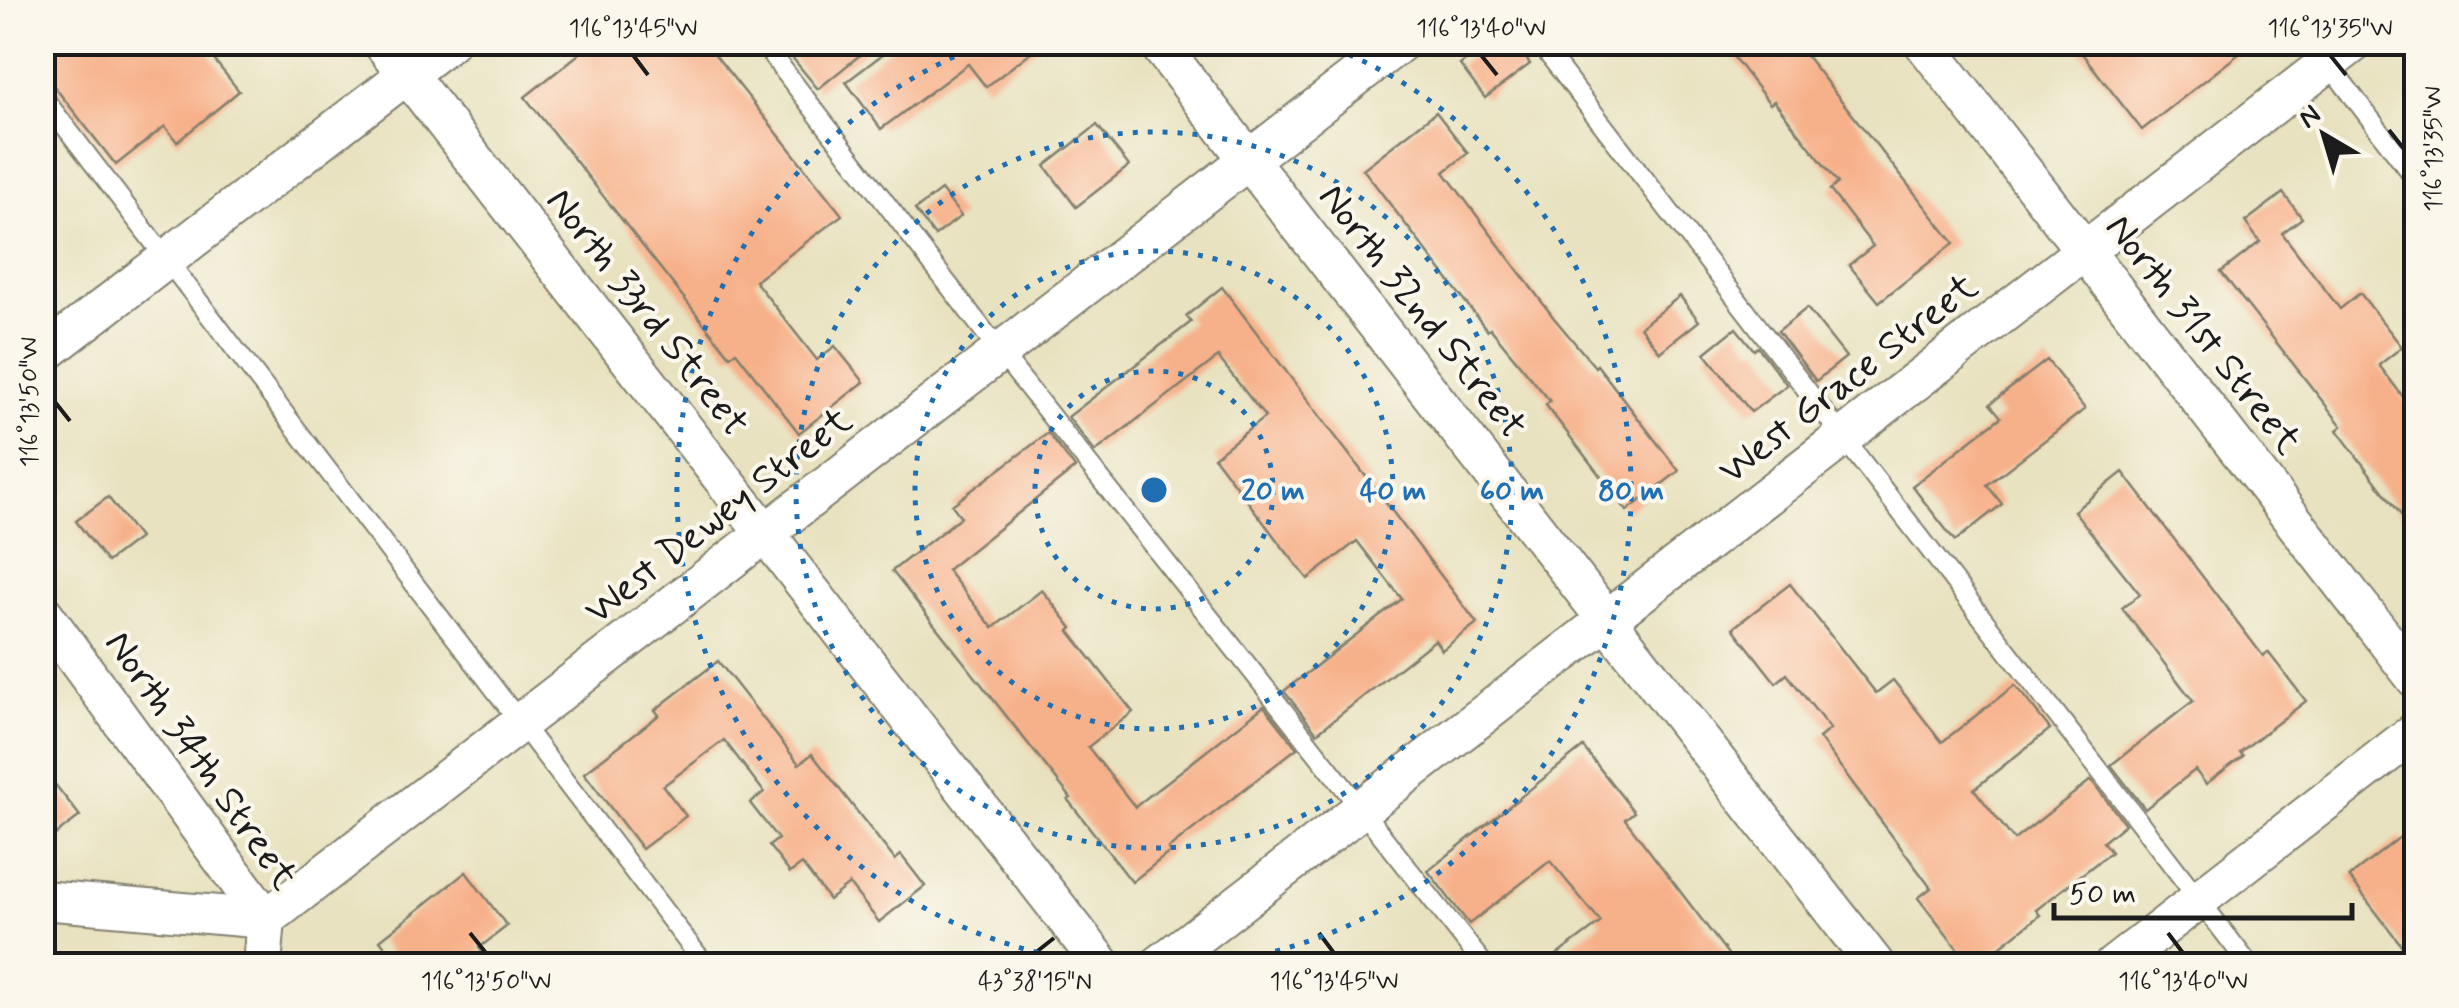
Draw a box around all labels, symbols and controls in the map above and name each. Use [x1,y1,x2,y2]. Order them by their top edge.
text: 116°13'45"W [569,13,697,46]
text: 116°13'40"W [1416,13,1546,46]
text: 116°13'35"W [2267,13,2393,46]
north arrow [2274,85,2374,185]
text: 116°13'35"W [2418,86,2451,212]
text: N [2291,97,2329,138]
street label: North 32nd Street [1306,174,1538,450]
street label: North 33rd Street [533,178,760,448]
street label: North 31st Street [2092,204,2313,466]
street label: West Grace Street [1709,262,1989,497]
text: 116°13'50"W [14,337,47,467]
street label: West Dewey Street [574,396,863,637]
centre of rings [1136,472,1172,508]
text: 20 m [1241,472,1305,511]
text: 40 m [1360,472,1426,511]
text: 60 m [1480,472,1544,511]
text: 80 m [1598,472,1664,511]
street label: North 34th Street [92,621,309,901]
scale bar [2054,858,2352,920]
text: 50 m [2069,875,2136,914]
text: 116°13'50"W [421,966,551,999]
text: 43°38'15"N [978,966,1092,999]
text: 116°13'45"W [1270,966,1398,999]
text: 116°13'40"W [2118,966,2248,999]

